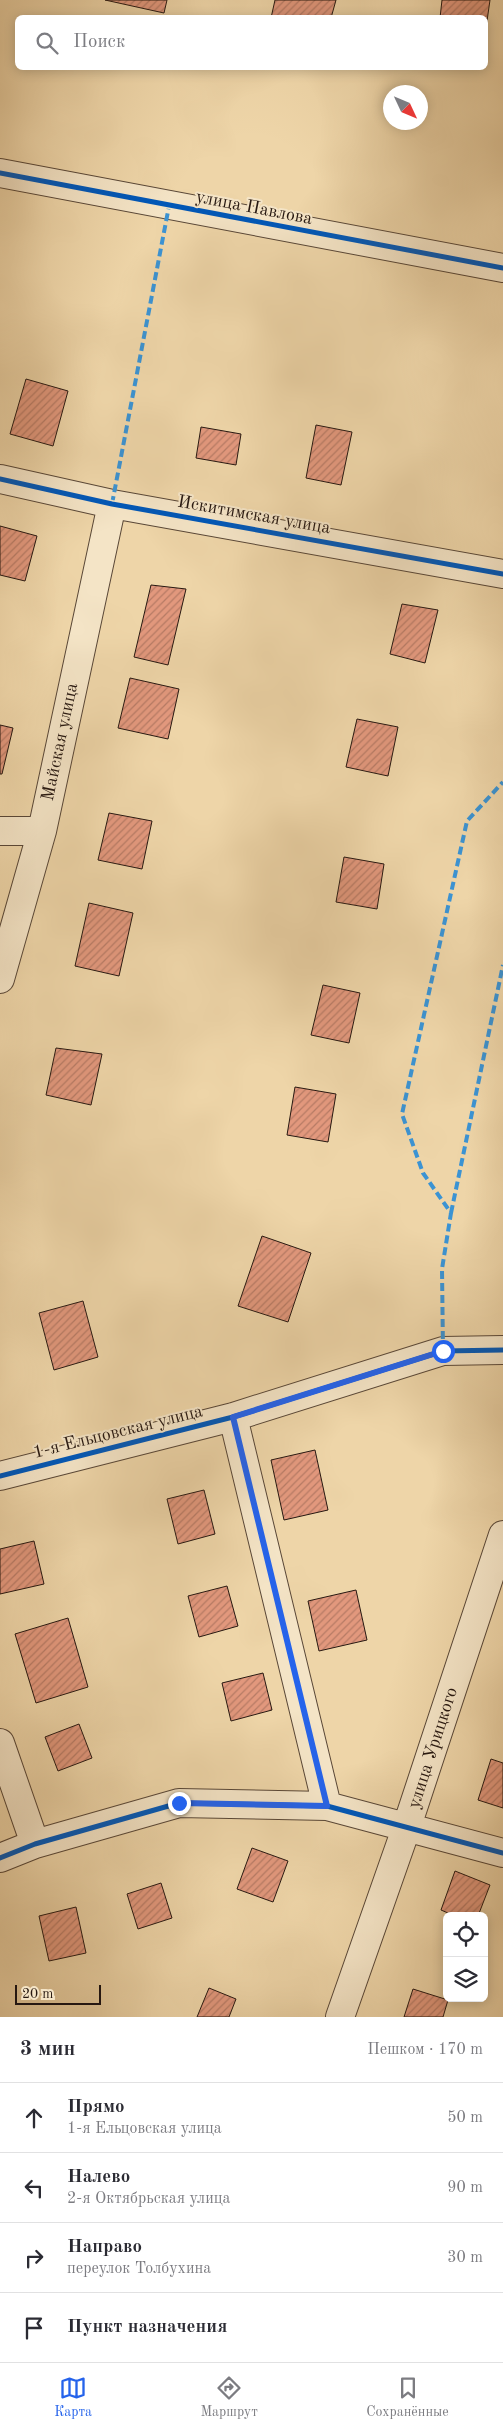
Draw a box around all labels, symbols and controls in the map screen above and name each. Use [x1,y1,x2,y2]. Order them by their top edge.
search box [15,15,488,70]
icon: search [33,29,61,57]
text: Поиск [73,33,125,52]
north arrow [383,85,428,130]
street label: улица Павлова [194,188,314,228]
street label: Искитимская улица [176,493,332,537]
street label: Майская улица [39,681,81,803]
route start [432,1340,455,1363]
street label: 1-я Ельцовская улица [31,1402,205,1462]
street label: улица Урицкого [405,1685,461,1811]
route end [168,1792,191,1815]
map controls [443,1912,488,2002]
button: locate [443,1912,488,1957]
button: layers [443,1957,488,2002]
scale bar [15,1982,101,2005]
text: 20 m [22,1987,53,2001]
text: 3 мин [20,2039,75,2060]
text: Пешком · 170 m [367,2042,483,2058]
text: Прямо [67,2098,125,2117]
icon: ahead [20,2104,48,2132]
text: 50 m [447,2110,483,2126]
text: 1-я Ельцовская улица [67,2121,222,2137]
text: Налево [67,2168,130,2187]
icon: left [20,2174,48,2202]
text: 90 m [447,2180,483,2196]
text: 2-я Октябрьская улица [67,2191,230,2207]
text: Направо [67,2238,142,2257]
icon: right [20,2244,48,2272]
text: 30 m [447,2250,483,2266]
text: переулок Толбухина [67,2261,211,2277]
icon: arrive [20,2314,48,2342]
text: Пункт назначения [67,2318,227,2337]
tab: Карта [54,2374,92,2421]
tab: Маршрут [200,2374,258,2421]
tab: Сохранённые [366,2374,449,2421]

